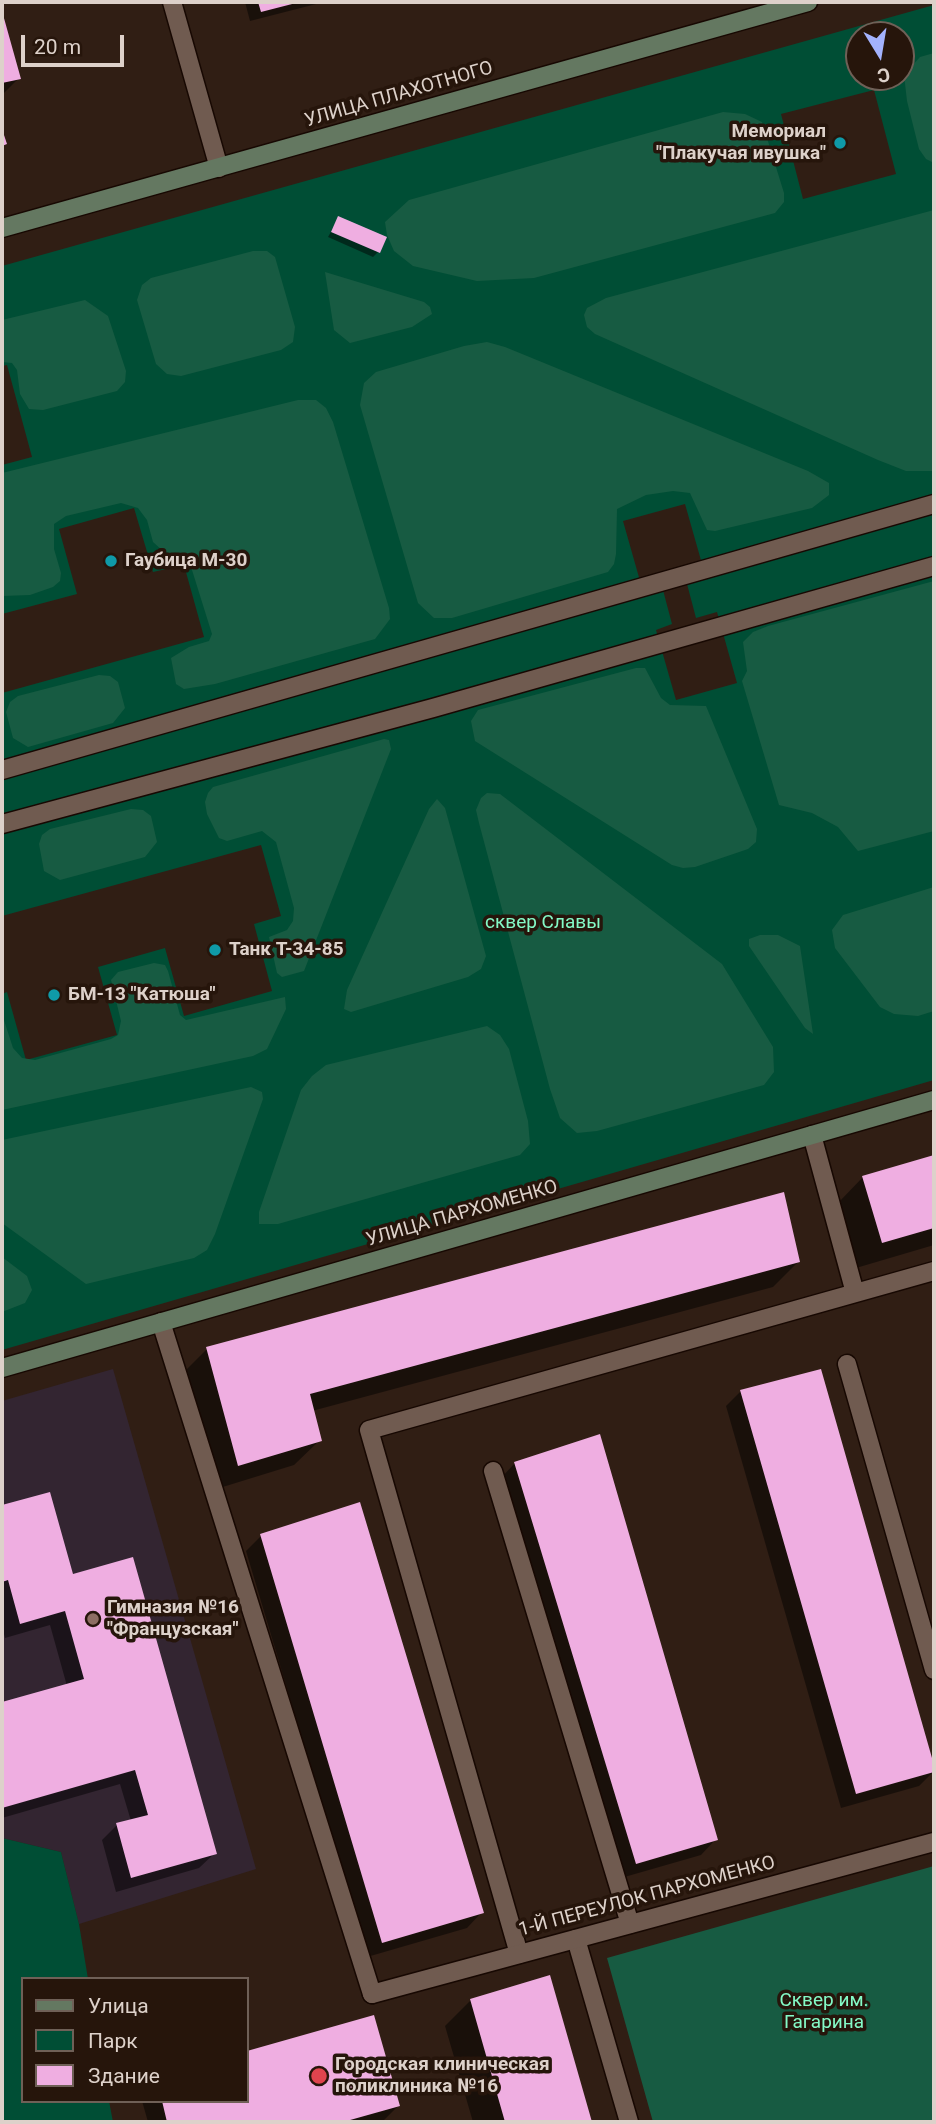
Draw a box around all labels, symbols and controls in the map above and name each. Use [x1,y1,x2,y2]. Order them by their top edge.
scale bar [24,21,128,65]
north arrow [845,21,915,91]
text: 20 m [34,35,81,59]
street label: УЛИЦА ПЛАХОТНОГО [302,57,496,133]
text: С [875,63,892,88]
place label: Мемориал "Плакучая ивушка" [656,121,826,165]
marker: Мемориал "Плакучая ивушка" [832,135,848,151]
place label: Гаубица М-30 [125,550,247,572]
marker: Гаубица М-30 [103,553,119,569]
park label: сквер Славы [485,912,601,934]
place label: Танк Т-34-85 [229,939,344,961]
marker: Танк Т-34-85 [207,942,223,958]
place label: БМ-13 "Катюша" [68,984,216,1006]
marker: БМ-13 "Катюша" [46,987,62,1003]
street label: УЛИЦА ПАРХОМЕНКО [364,1176,560,1252]
place label: Гимназия №16 "Французская" [107,1597,239,1641]
marker: Гимназия №16 "Французская" [85,1611,101,1627]
street label: 1-Й ПЕРЕУЛОК ПАРХОМЕНКО [516,1852,778,1942]
legend [21,1977,248,2103]
park label: Сквер им. Гагарина [779,1990,869,2034]
text: Улица [88,1994,149,2018]
text: Парк [88,2029,138,2053]
place label: Городская клиническая поликлиника №16 [335,2054,550,2098]
text: Здание [88,2064,160,2088]
marker: Городская клиническая поликлиника №16 [309,2066,329,2086]

